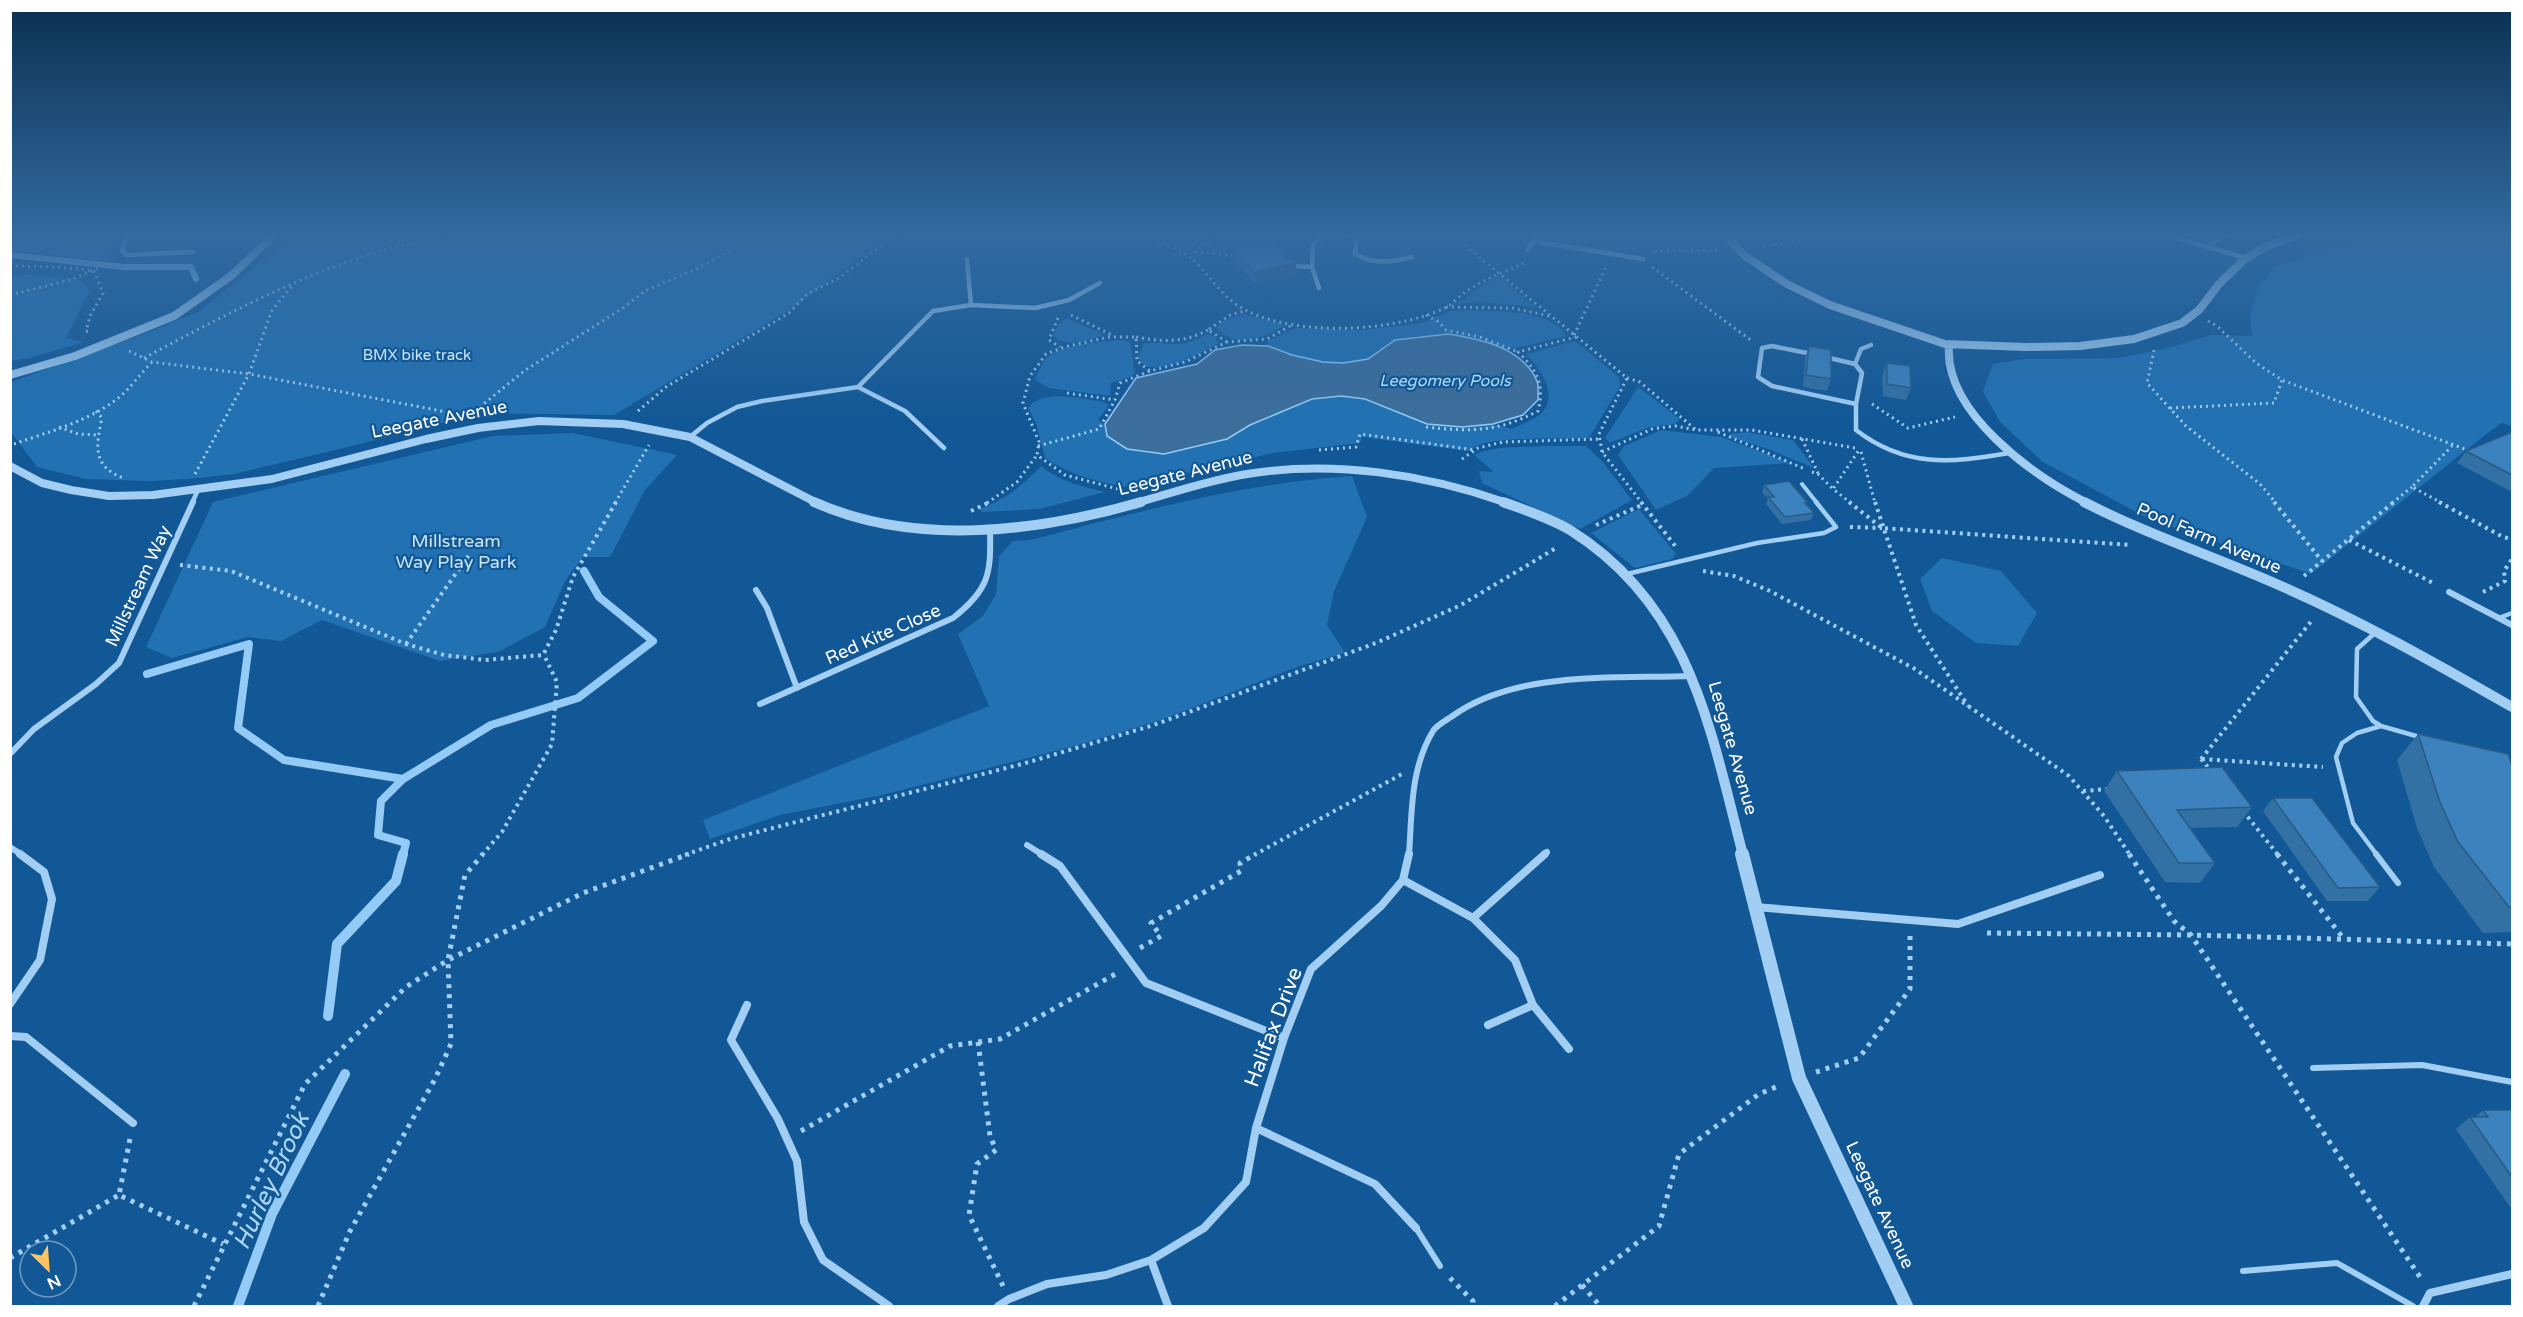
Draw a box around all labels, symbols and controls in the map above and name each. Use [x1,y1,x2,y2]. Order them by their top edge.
park label: BMX bike track [363,346,471,364]
water label: Leegomery Pools [1379,371,1512,391]
street label: Leegate Avenue [369,395,509,443]
street label: Leegate Avenue [1115,446,1255,500]
street label: Pool Farm Avenue [2133,498,2285,578]
street label: Millstream Way [100,522,176,650]
park label: Millstream Way Play Park [396,530,517,573]
street label: Red Kite Close [822,599,944,669]
street label: Leegate Avenue [1703,679,1763,817]
street label: Halifax Drive [1239,964,1308,1091]
water label: Hurley Brook [227,1106,317,1254]
street label: Leegate Avenue [1841,1138,1919,1272]
north arrow [18,1239,78,1299]
text: N [44,1270,64,1293]

